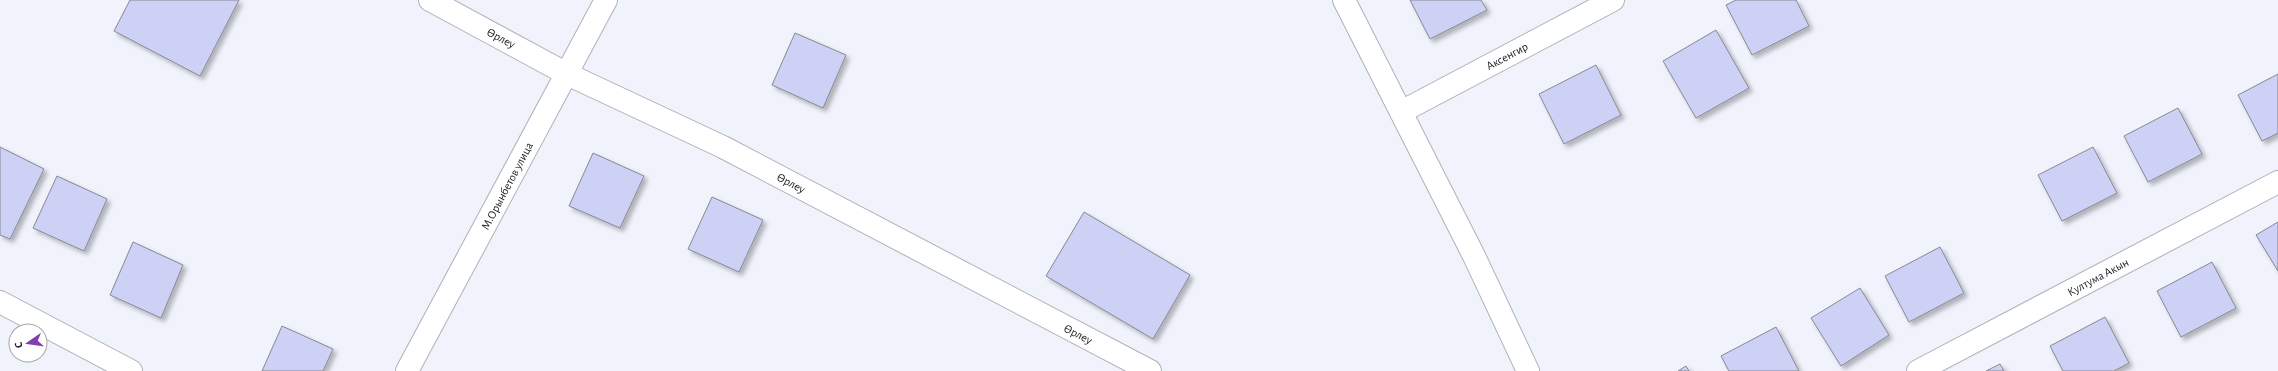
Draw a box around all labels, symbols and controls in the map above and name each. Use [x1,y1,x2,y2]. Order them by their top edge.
street label: Өрлеу [484,26,517,51]
street label: Аксенгир [1484,40,1530,72]
street label: М.Орынбетов улица [479,140,536,232]
street label: Өрлеу [774,171,807,196]
street label: Култума Акын [2065,256,2131,299]
street label: Өрлеу [1061,322,1094,347]
north arrow [8,323,48,363]
text: С [13,341,25,349]

